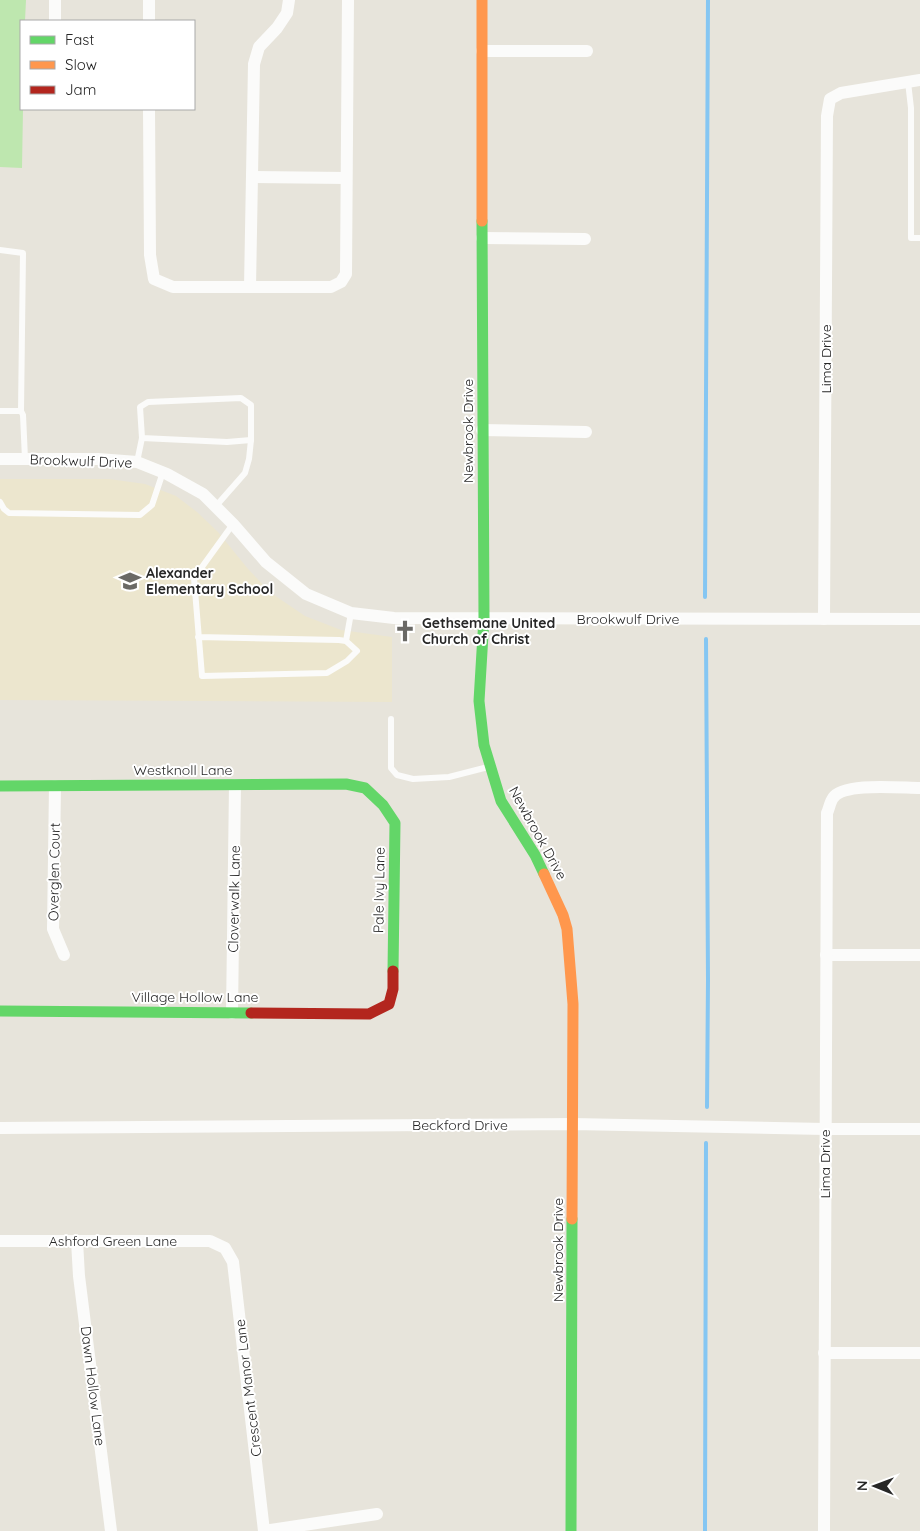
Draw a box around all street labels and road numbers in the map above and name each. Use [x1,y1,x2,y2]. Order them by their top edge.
street label: Lima Drive [817,324,835,394]
street label: Newbrook Drive [459,379,477,483]
street label: Brookwulf Drive [29,450,133,472]
street label: Brookwulf Drive [577,610,680,628]
street label: Westknoll Lane [134,761,232,779]
street label: Newbrook Drive [505,783,571,883]
street label: Overglen Court [44,822,64,921]
street label: Cloverwalk Lane [224,845,244,953]
street label: Pale Ivy Lane [369,847,389,933]
street label: Village Hollow Lane [132,988,259,1006]
street label: Beckford Drive [412,1116,508,1134]
street label: Lima Drive [816,1129,834,1199]
street label: Newbrook Drive [549,1198,567,1302]
street label: Ashford Green Lane [49,1232,177,1250]
street label: Crescent Manor Lane [231,1318,265,1458]
street label: Dawn Hollow Lane [77,1325,109,1447]

